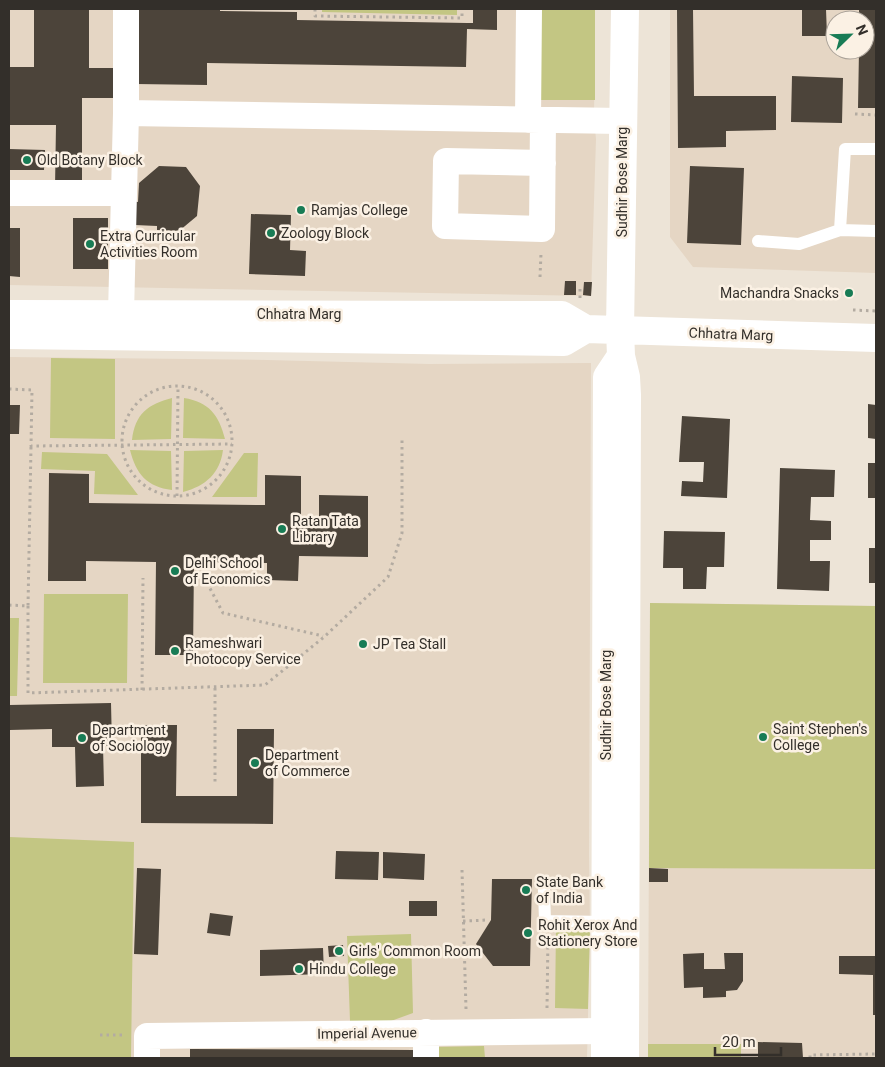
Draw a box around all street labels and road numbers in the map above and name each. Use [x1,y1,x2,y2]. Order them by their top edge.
street label: Sudhir Bose Marg [614,127,630,237]
street label: Chhatra Marg [257,306,341,322]
street label: Chhatra Marg [688,325,774,343]
street label: Sudhir Bose Marg [598,650,614,760]
street label: Imperial Avenue [317,1024,417,1042]

